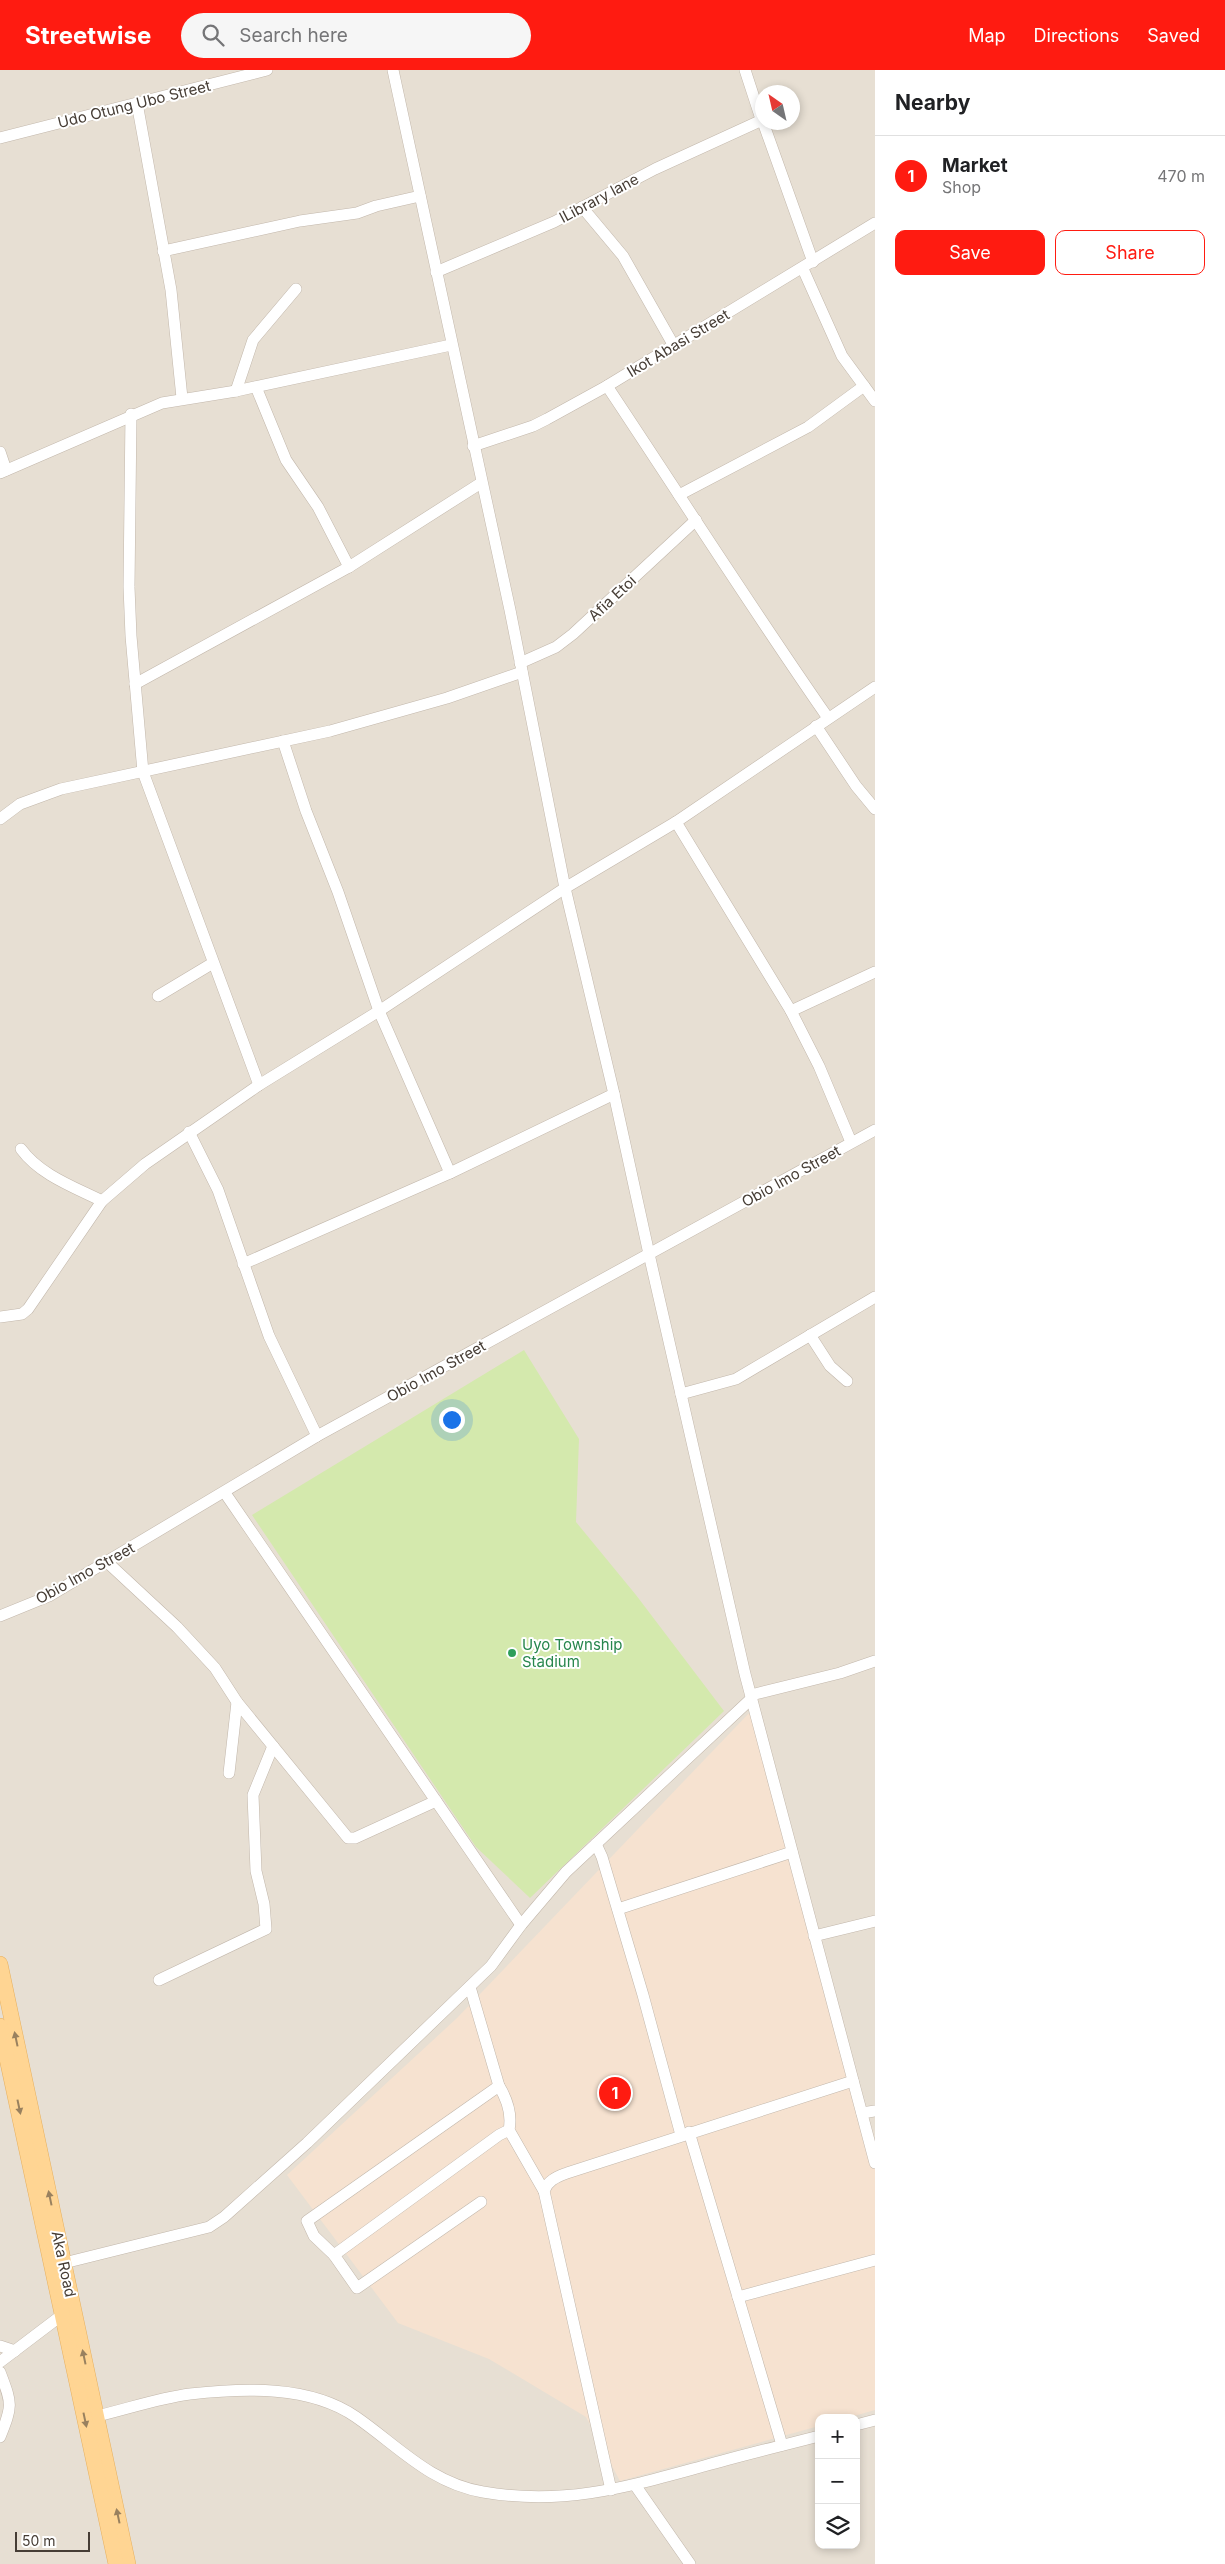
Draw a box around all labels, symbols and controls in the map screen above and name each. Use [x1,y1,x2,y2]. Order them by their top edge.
search box [181,13,531,58]
text: Streetwise [25,21,151,50]
icon: search [199,21,227,49]
text: Search here [239,24,348,47]
text: Map [968,25,1006,46]
text: Directions [1034,25,1119,46]
text: Saved [1147,25,1200,46]
street label: Udo Otung Ubo Street [56,76,213,132]
north arrow [755,85,800,130]
text: Nearby [895,90,970,115]
text: Market [942,154,1008,177]
text: 1 [908,166,914,186]
text: 470 m [1157,166,1205,186]
street label: lLibrary lane [556,169,642,227]
text: Shop [942,177,981,197]
button: Save [895,230,1045,275]
button: Share [1055,230,1205,275]
street label: Ikot Abasi Street [623,305,733,381]
street label: Afia Etoi [584,571,640,625]
street label: Obio Imo Street [738,1141,844,1211]
street label: Obio Imo Street [383,1336,489,1406]
your location [439,1407,465,1433]
street label: Obio Imo Street [32,1538,138,1608]
place label: Uyo Township Stadium [522,1635,623,1671]
marker: Uyo Township Stadium [506,1647,518,1659]
one-way arrow [12,2032,20,2047]
pin: 1 [599,2074,631,2112]
one-way arrow [15,2100,23,2116]
one-way arrow [46,2191,54,2206]
street label: Aka Road [48,2229,80,2299]
one-way arrow [80,2350,88,2365]
one-way arrow [81,2413,89,2429]
map controls [815,2414,860,2549]
button: + [815,2414,860,2459]
button: − [815,2459,860,2504]
button: layers [815,2504,860,2549]
one-way arrow [113,2508,121,2524]
scale bar [15,2529,90,2552]
text: 50 m [22,2532,56,2549]

